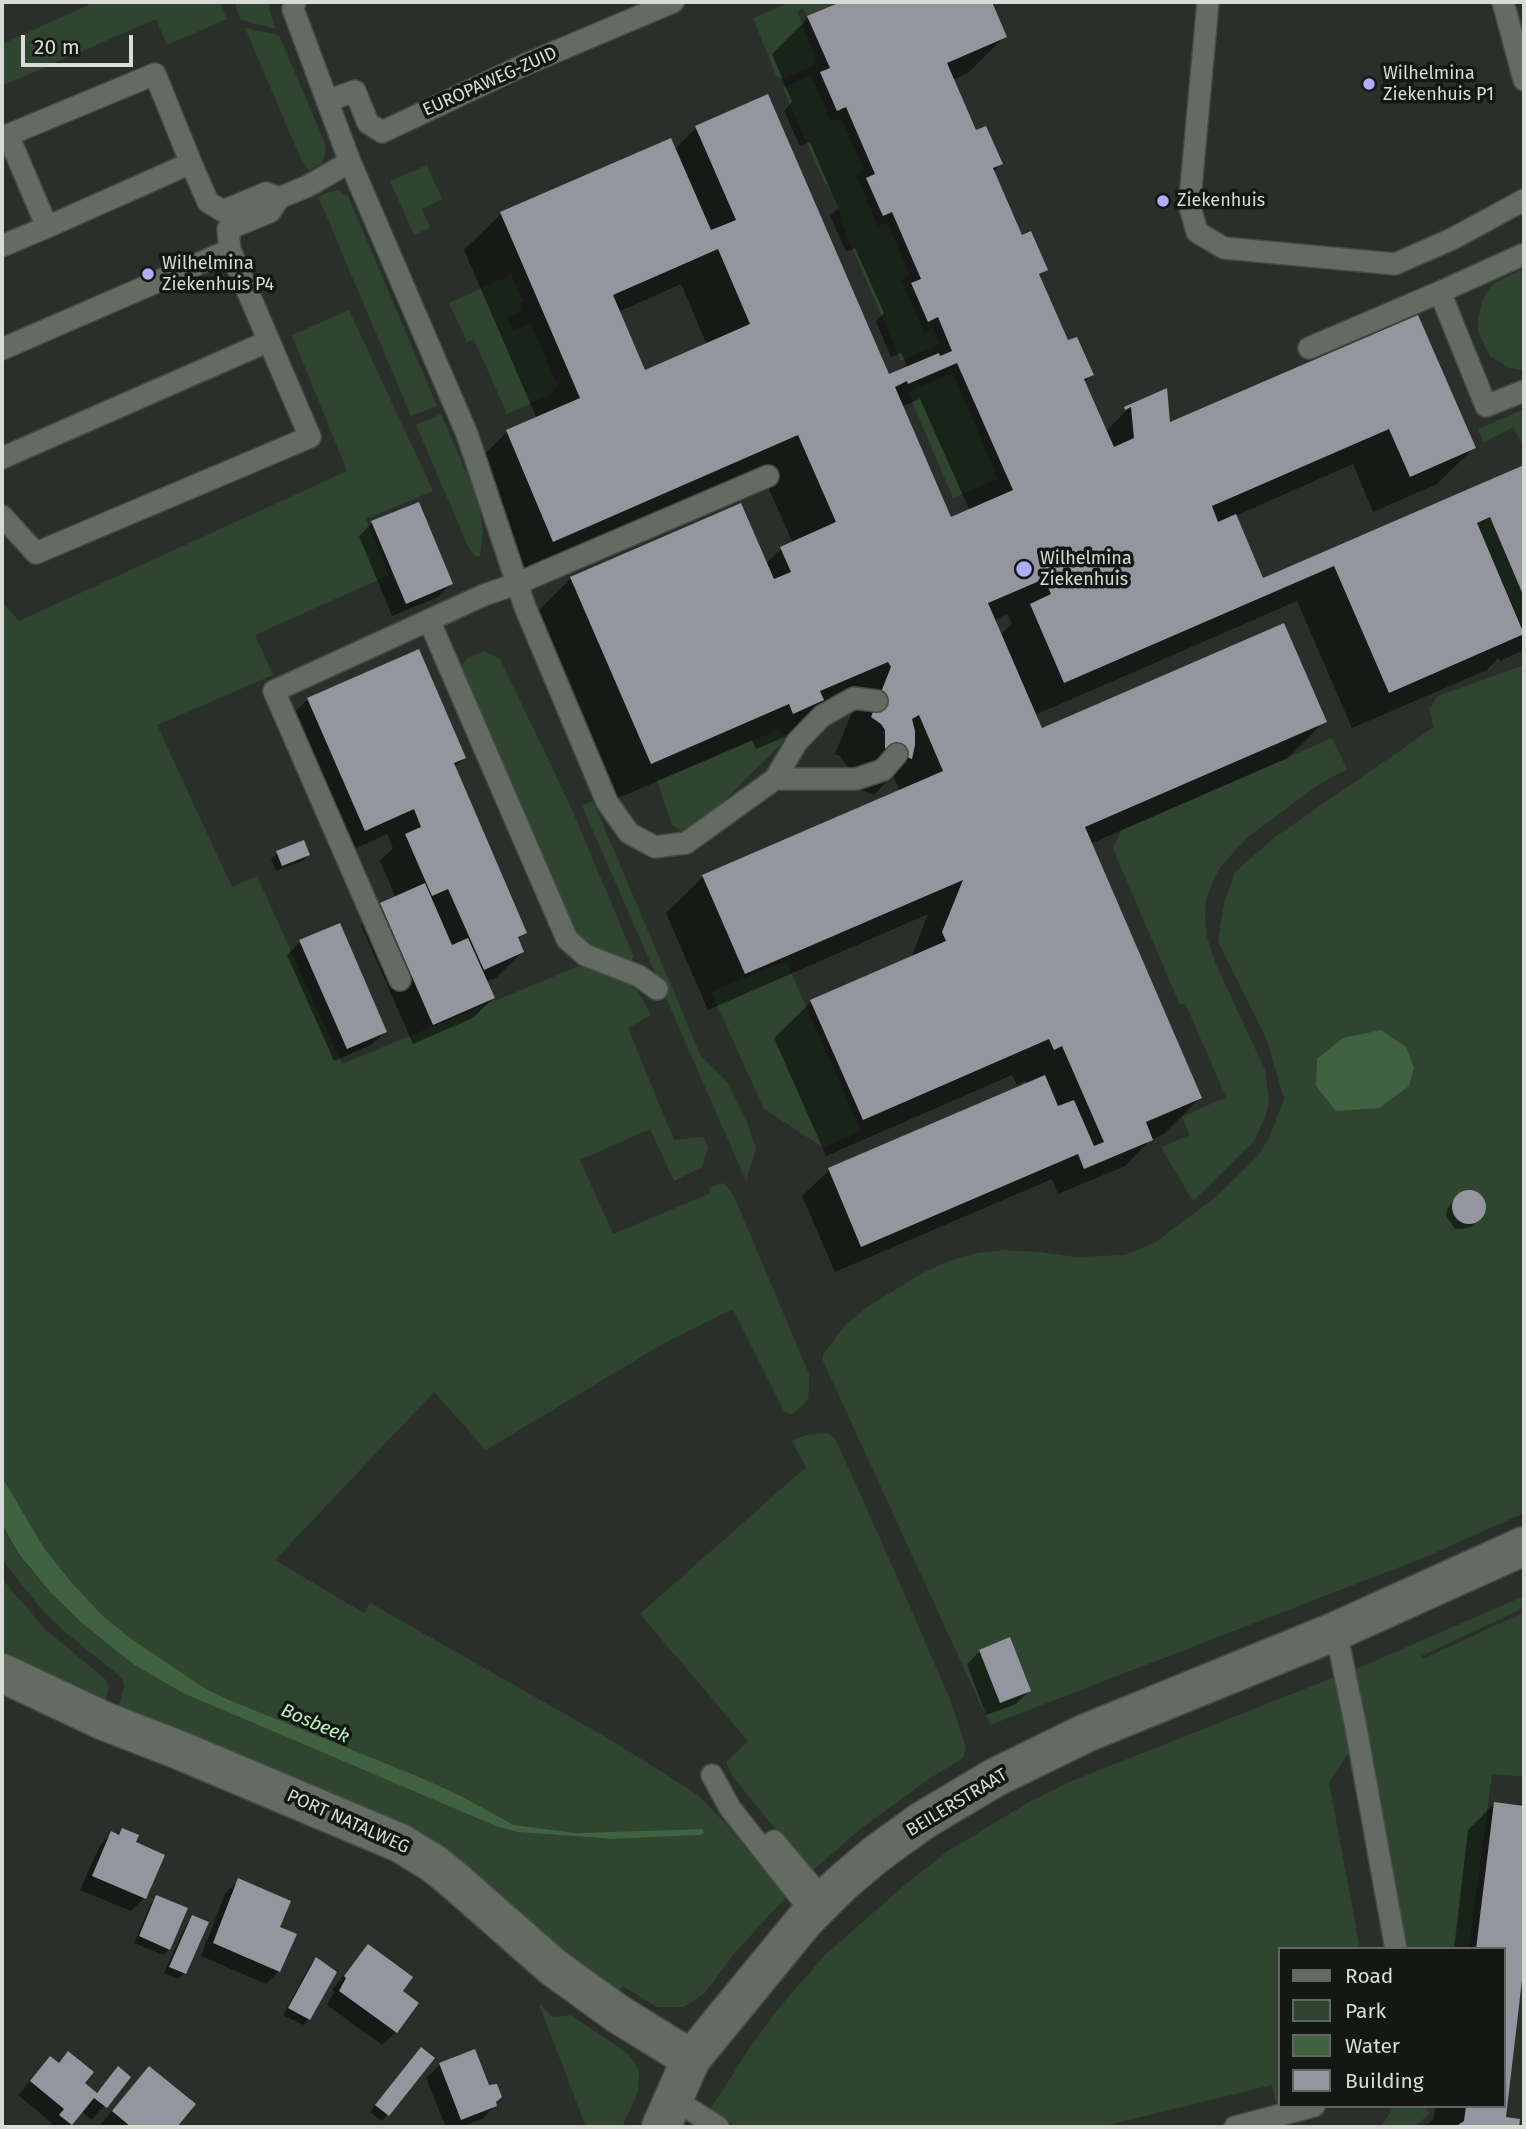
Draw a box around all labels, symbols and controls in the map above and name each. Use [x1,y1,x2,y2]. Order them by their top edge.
scale bar [24,21,136,65]
text: 20 m [34,34,80,60]
street label: EUROPAWEG-ZUID [419,43,561,121]
place label: Wilhelmina Ziekenhuis P1 [1383,63,1494,106]
marker: Wilhelmina Ziekenhuis P1 [1361,76,1377,92]
place label: Ziekenhuis [1177,190,1265,212]
marker: Ziekenhuis [1155,193,1171,209]
place label: Wilhelmina Ziekenhuis P4 [162,253,274,296]
marker: Wilhelmina Ziekenhuis P4 [140,266,156,282]
place label: Wilhelmina Ziekenhuis [1040,548,1132,590]
marker: Wilhelmina Ziekenhuis [1014,559,1034,579]
water label: Bosbeek [277,1699,353,1749]
street label: BEILERSTRAAT [903,1764,1011,1842]
street label: PORT NATALWEG [283,1785,413,1859]
legend [1278,1947,1505,2108]
text: Road [1345,1963,1393,1989]
text: Park [1345,1998,1386,2024]
text: Water [1345,2033,1400,2059]
text: Building [1345,2068,1424,2094]

